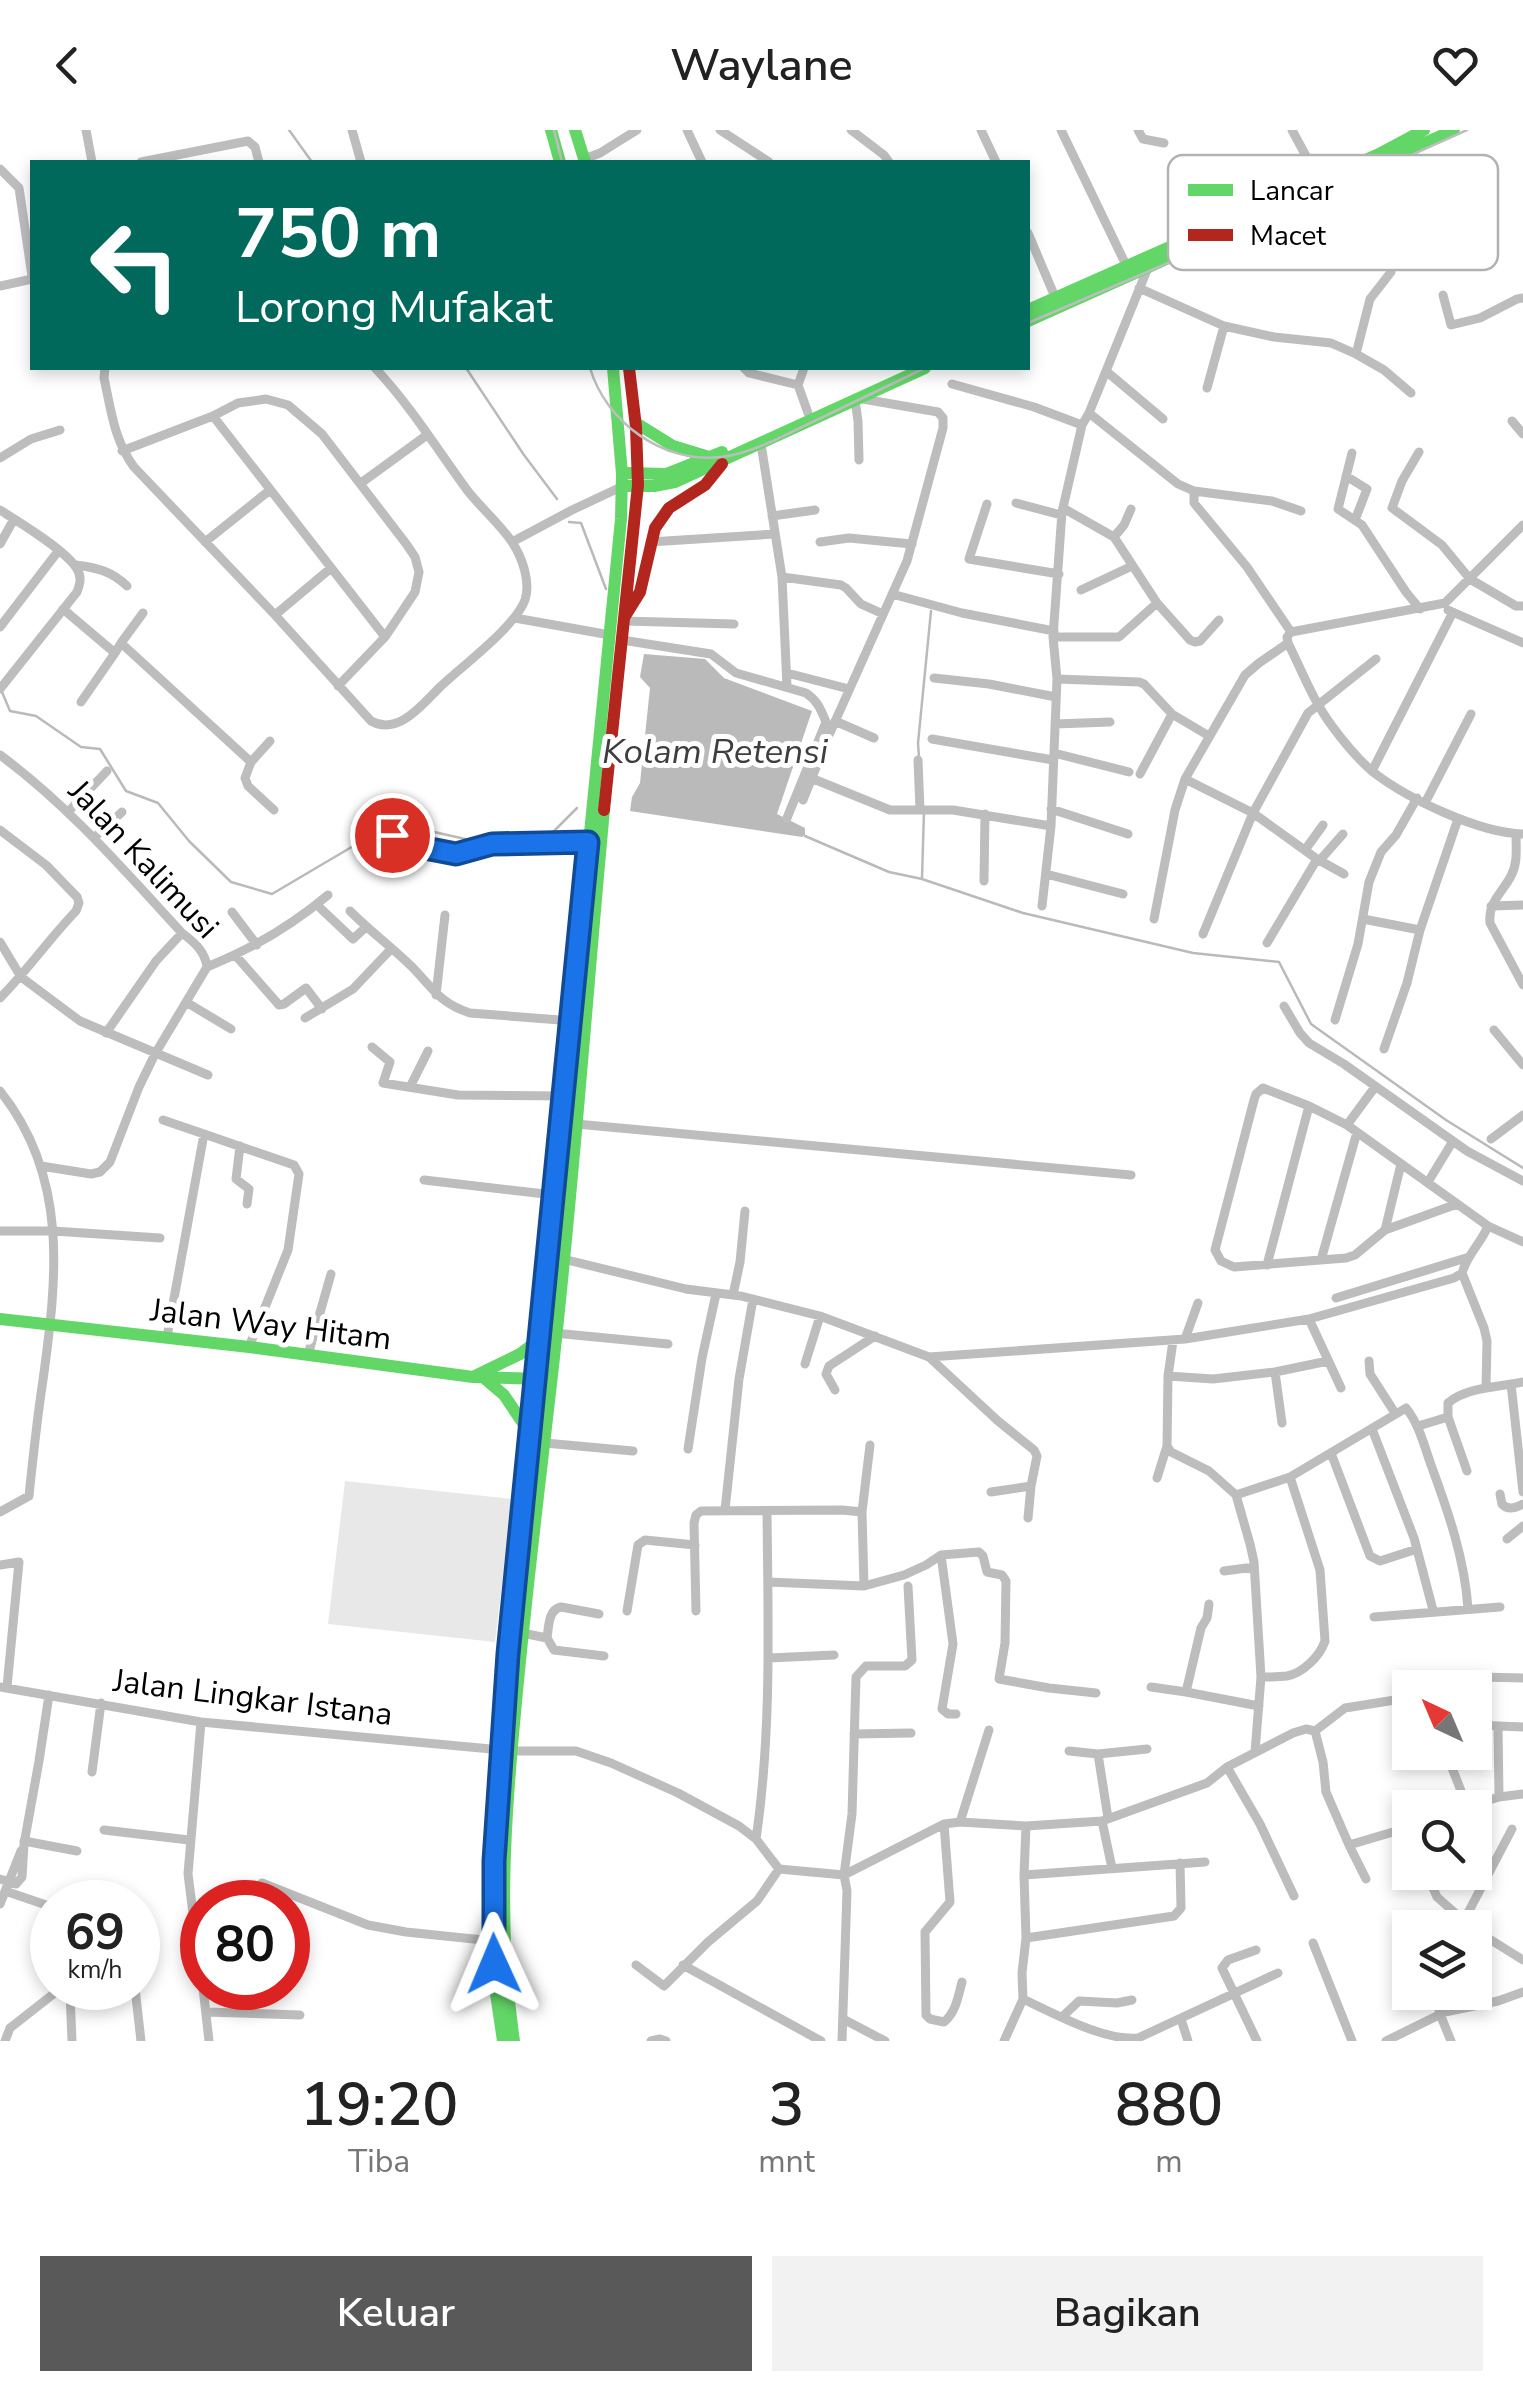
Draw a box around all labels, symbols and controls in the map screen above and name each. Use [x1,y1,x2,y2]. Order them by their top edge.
text: Waylane [670,35,853,96]
icon: back [40,38,95,93]
icon: heart [1428,38,1483,93]
legend [1168,155,1498,270]
text: Lancar [1250,172,1334,210]
text: 750 m [235,186,441,282]
icon: left [70,200,200,330]
text: Macet [1250,217,1326,255]
text: Lorong Mufakat [235,277,553,338]
water label: Kolam Retensi [602,728,829,775]
street label: Jalan Kalimusi [58,770,228,948]
pin [350,793,435,878]
icon: arrive [365,808,420,863]
street label: Jalan Way Hitam [147,1288,394,1361]
street label: Jalan Lingkar Istana [110,1659,395,1736]
north arrow [1392,1670,1492,1770]
map controls [1392,1670,1492,2010]
button: search [1392,1790,1492,1890]
speed limit sign: 80 [180,1880,310,2010]
text: 69 [65,1898,125,1967]
button: layers [1392,1910,1492,2010]
position arrow [442,1912,546,2016]
text: km/h [67,1953,123,1987]
text: 19:20 [300,2064,458,2146]
text: 3 [769,2064,805,2146]
text: 880 [1115,2064,1223,2146]
text: Tiba [348,2140,410,2183]
text: mnt [758,2140,815,2183]
text: m [1155,2140,1183,2183]
button: Keluar [40,2256,752,2371]
button: Bagikan [772,2256,1483,2371]

